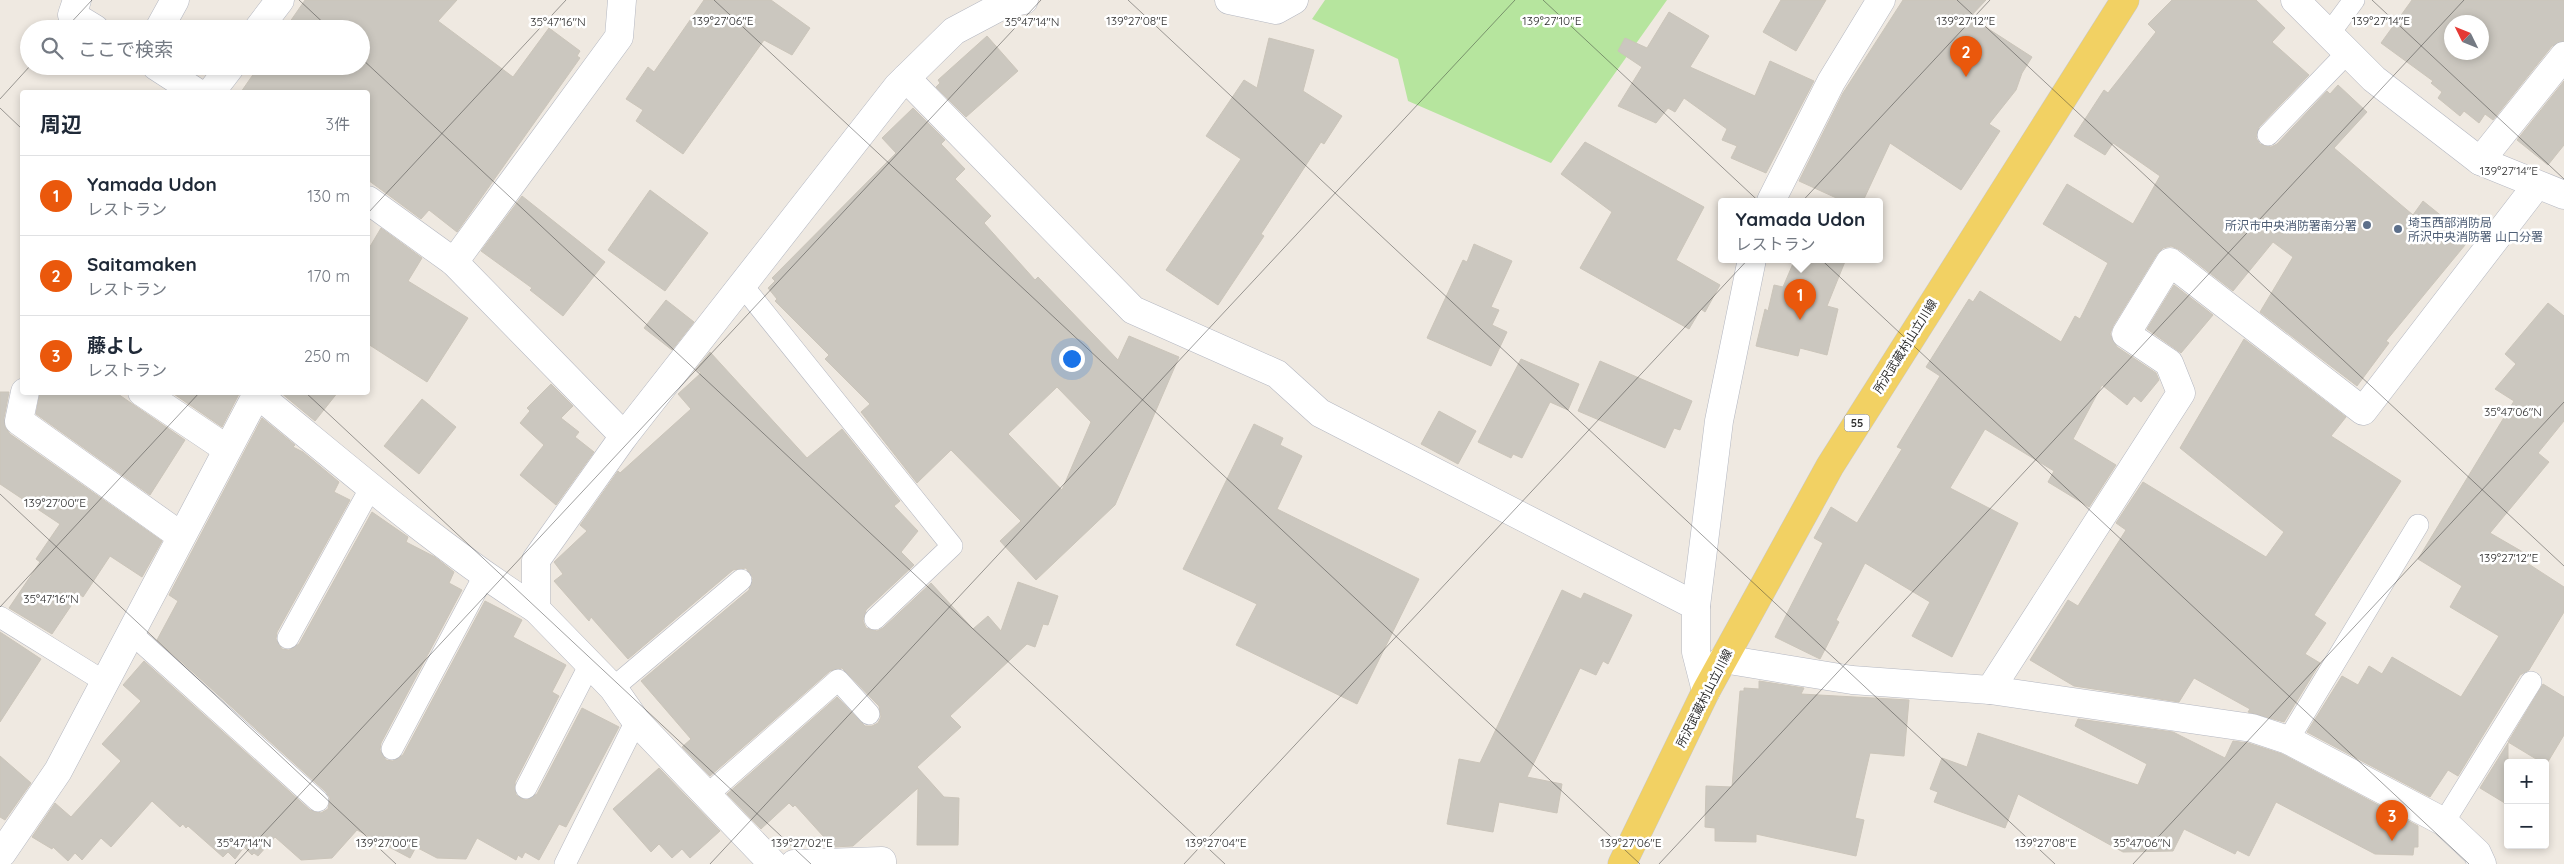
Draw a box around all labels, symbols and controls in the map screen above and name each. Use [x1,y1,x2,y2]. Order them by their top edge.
text: 139°27'06"E [692,13,754,28]
text: 139°27'08"E [1106,13,1168,28]
text: 139°27'10"E [1522,13,1582,28]
text: 139°27'12"E [1937,13,1996,28]
text: 139°27'14"E [2352,13,2410,28]
text: 35°47'16"N [530,14,586,29]
text: 35°47'14"N [1004,14,1060,29]
north arrow [2444,15,2489,60]
search box [20,20,370,75]
icon: search [38,34,66,62]
pin: 2 [1950,36,1982,77]
text: ここで検索 [78,37,173,61]
text: 周辺 [40,111,82,137]
text: 3件 [326,114,350,134]
text: 139°27'14"E [2480,163,2538,178]
text: Yamada Udon [87,172,217,196]
text: 1 [53,186,59,206]
text: 130 m [307,186,350,206]
popup [1718,198,1883,263]
text: レストラン [87,199,167,219]
text: Yamada Udon [1736,207,1865,231]
place label: 埼玉西部消防局 所沢中央消防署 山口分署 [2408,215,2543,244]
place label: 所沢市中央消防署南分署 [2225,218,2357,233]
marker: 所沢市中央消防署南分署 [2361,219,2373,231]
marker: 埼玉西部消防局 所沢中央消防署 山口分署 [2392,223,2404,235]
text: レストラン [1736,234,1816,254]
text: Saitamaken [87,252,197,276]
text: 2 [51,266,61,286]
text: 170 m [307,266,350,286]
text: レストラン [87,279,167,299]
pin: 1 [1784,279,1816,320]
street label: 所沢武蔵村山立川線 [1870,296,1940,396]
text: 藤よし [87,333,144,357]
text: 3 [52,346,60,366]
text: 250 m [304,346,350,366]
your location [1059,346,1085,372]
text: レストラン [87,360,167,380]
text: 35°47'06"N [2484,404,2542,419]
road number: 55 [1844,414,1870,432]
text: 139°27'00"E [24,495,86,510]
text: 139°27'12"E [2480,550,2539,565]
text: 35°47'16"N [23,591,79,606]
street label: 所沢武蔵村山立川線 [1673,646,1735,750]
map controls [2504,759,2549,849]
button: + [2504,759,2549,804]
pin: 3 [2376,800,2408,841]
button: − [2504,804,2549,849]
text: 35°47'14"N [216,835,272,850]
text: 139°27'00"E [356,835,418,850]
text: 139°27'02"E [771,835,833,850]
text: 139°27'04"E [1185,835,1247,850]
text: 139°27'06"E [1600,835,1662,850]
text: 139°27'08"E [2015,835,2077,850]
text: 35°47'06"N [2113,835,2171,850]

